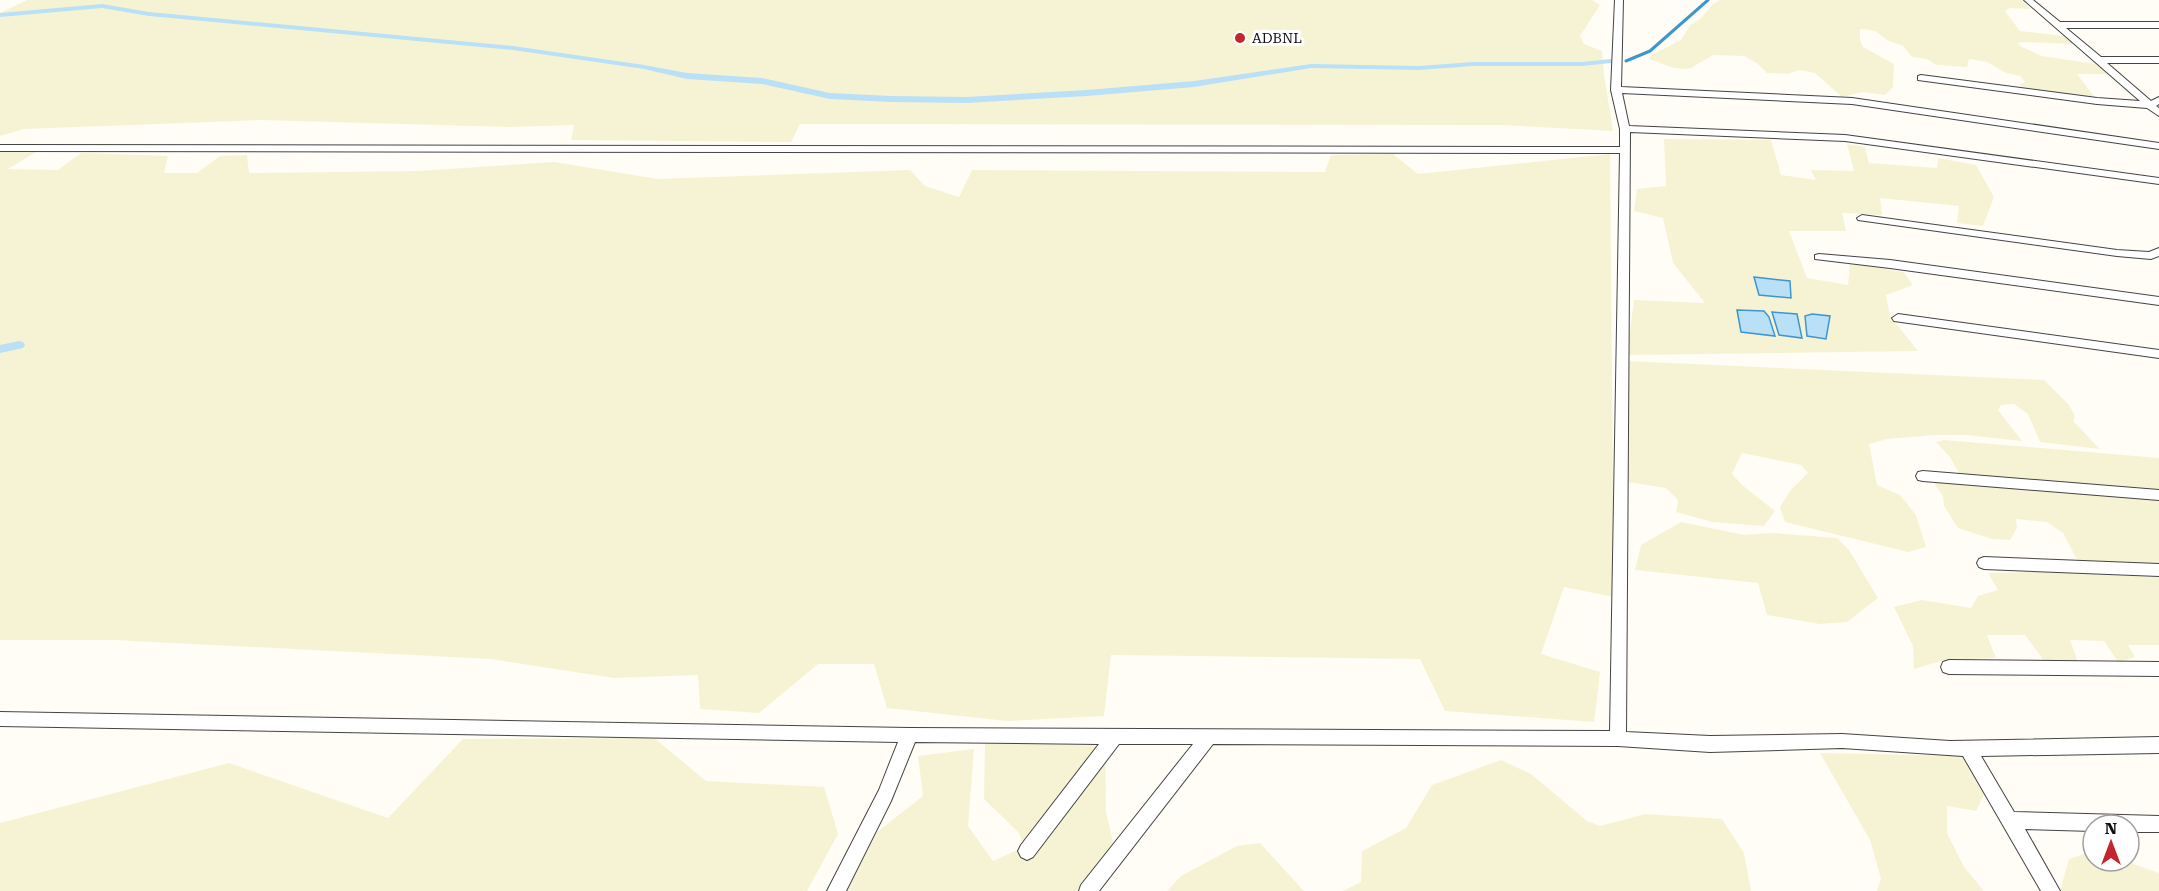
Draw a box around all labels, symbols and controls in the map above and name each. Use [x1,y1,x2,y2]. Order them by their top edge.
place label: ADBNL [1252,30,1302,46]
marker: ADBNL [1233,31,1247,45]
north arrow [2081,813,2141,873]
text: N [2105,819,2117,838]

